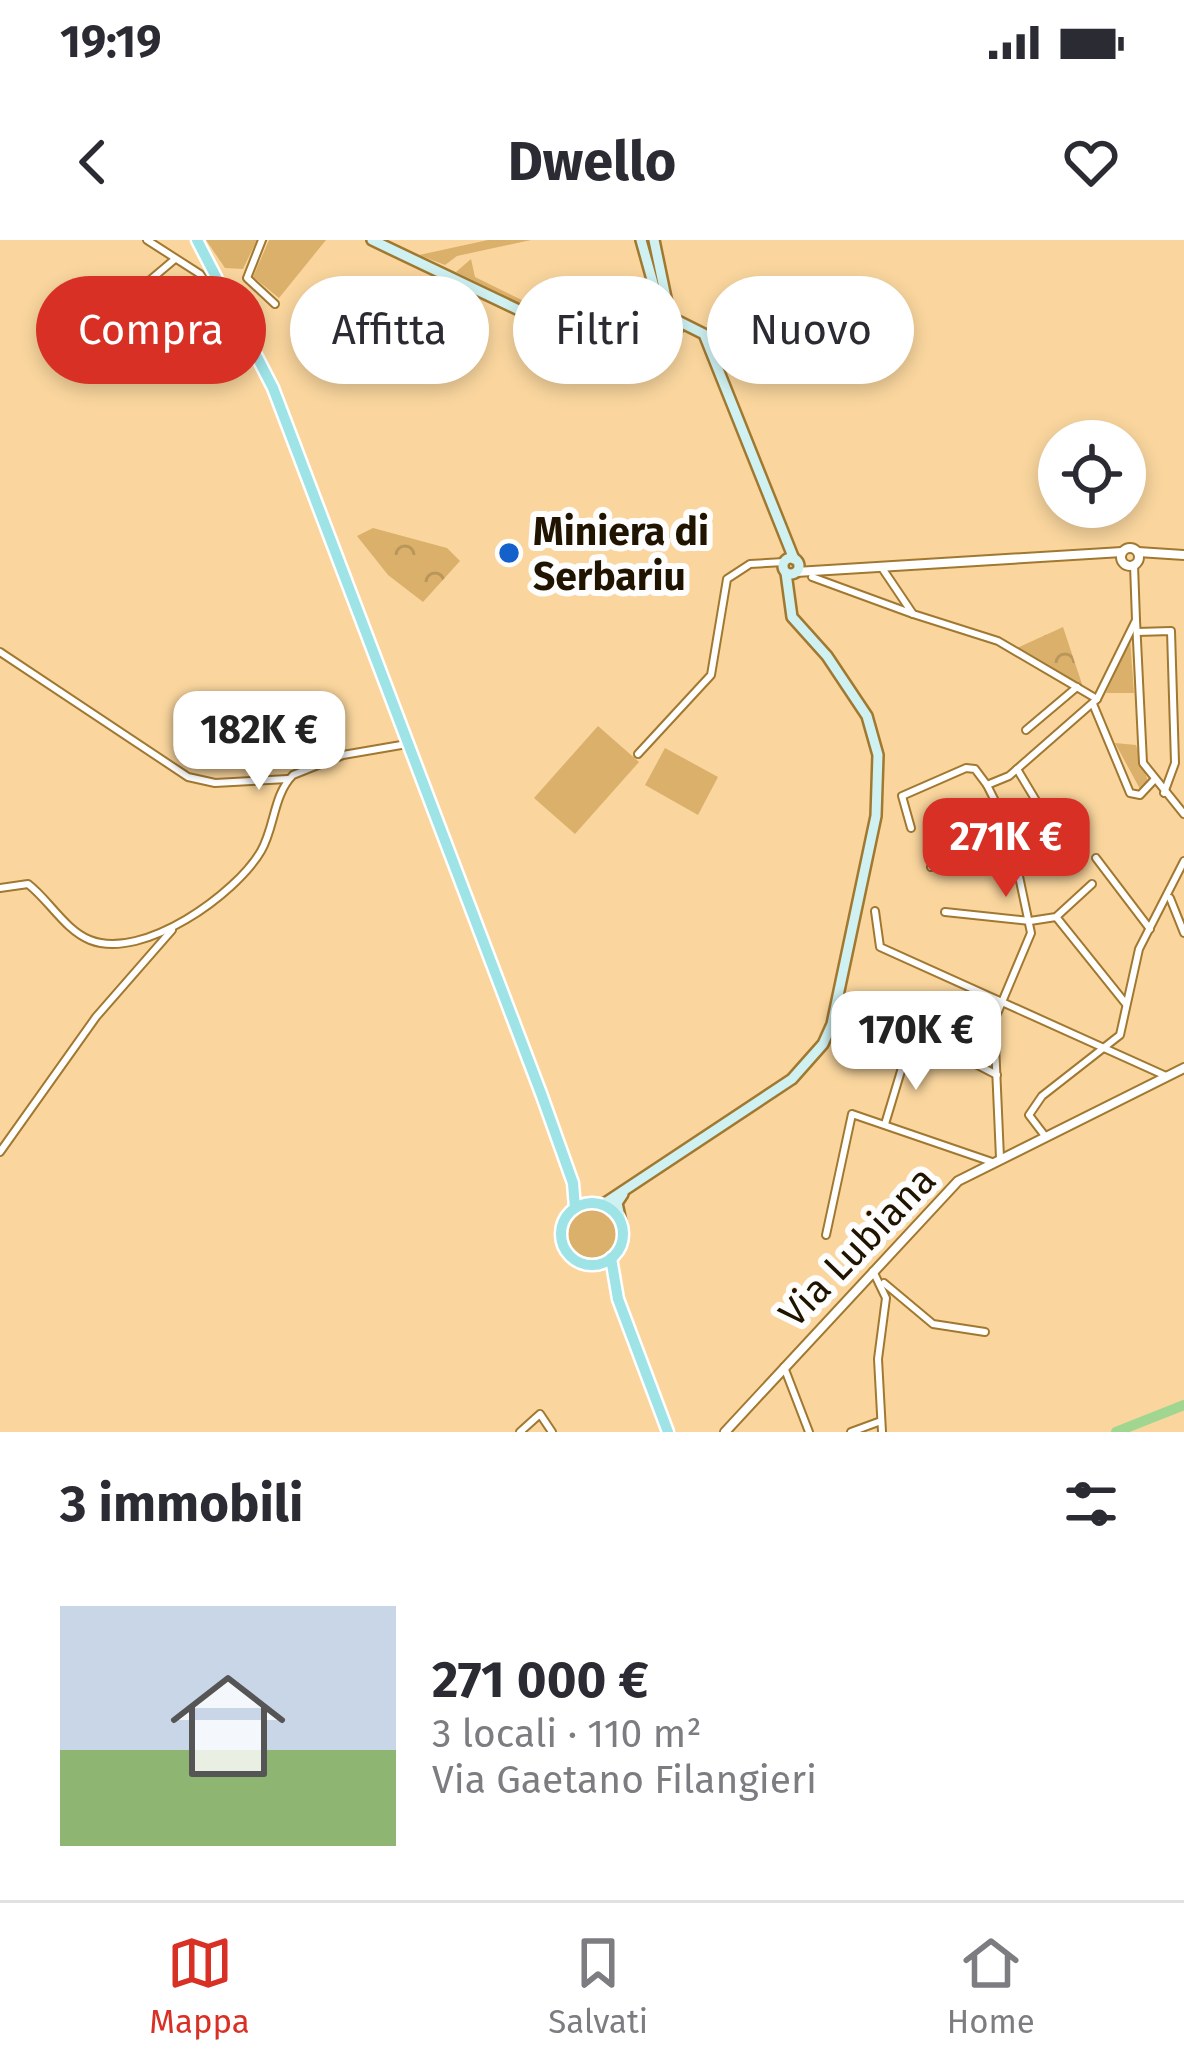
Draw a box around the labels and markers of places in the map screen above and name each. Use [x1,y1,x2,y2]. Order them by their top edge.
place label: Miniera di Serbariu [533,509,709,600]
marker: Miniera di Serbariu [496,540,522,566]
pin: 182K € [161,691,357,793]
pin: 271K € [908,798,1104,900]
pin: 170K € [818,991,1014,1093]

